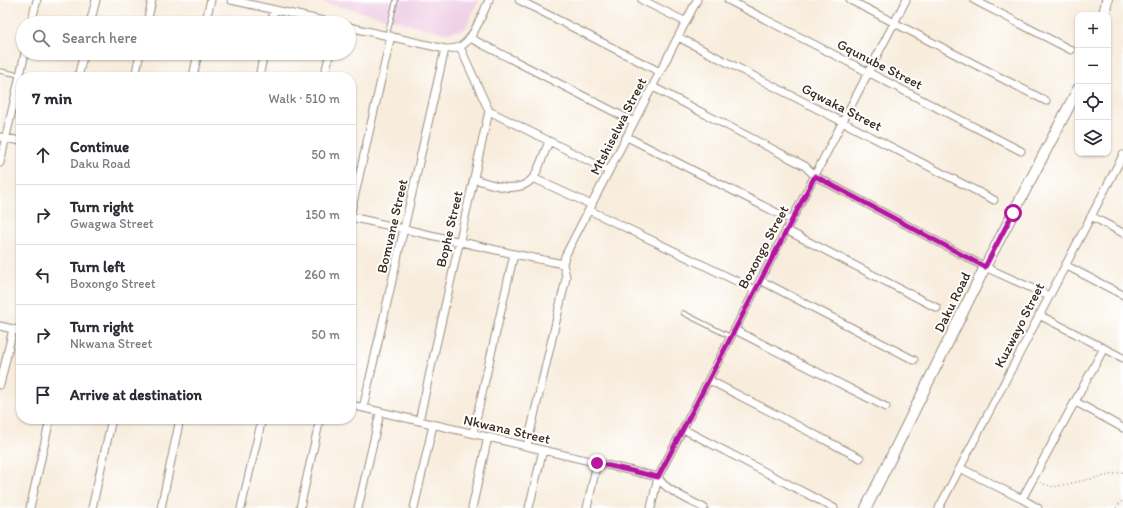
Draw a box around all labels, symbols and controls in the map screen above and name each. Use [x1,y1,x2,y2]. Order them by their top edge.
map controls [1075,12,1111,156]
button: + [1075,12,1111,48]
search box [16,16,356,60]
icon: search [30,27,52,49]
text: Search here [62,29,137,47]
street label: Gqunube Street [834,36,925,93]
button: − [1075,48,1111,84]
street label: Mtshiselwa Street [587,75,650,178]
street label: Gqwaka Street [799,80,885,135]
button: locate [1075,84,1111,120]
text: 7 min [32,88,72,108]
text: Walk · 510 m [269,91,340,106]
button: layers [1075,120,1111,156]
text: Continue [70,138,129,156]
icon: ahead [32,144,54,166]
text: 50 m [311,147,340,162]
text: Daku Road [70,156,131,171]
street label: Bomvane Street [373,177,412,275]
street label: Bophe Street [432,189,467,269]
text: Turn right [70,198,134,216]
street label: Boxongo Street [734,203,793,292]
icon: right [32,204,54,226]
route start [1004,204,1022,222]
text: 150 m [305,207,340,222]
text: Gwagwa Street [70,216,154,231]
text: Turn left [70,258,125,276]
icon: left [32,264,54,286]
text: 260 m [304,267,340,282]
street label: Daku Road [931,269,975,335]
text: Boxongo Street [70,276,156,291]
street label: Kuzwayo Street [991,280,1048,371]
text: Turn right [70,318,134,336]
icon: right [32,324,54,346]
text: 50 m [311,327,340,342]
text: Nkwana Street [70,336,152,351]
icon: arrive [32,384,54,406]
text: Arrive at destination [70,386,202,404]
street label: Nkwana Street [462,411,552,448]
route end [588,454,606,472]

